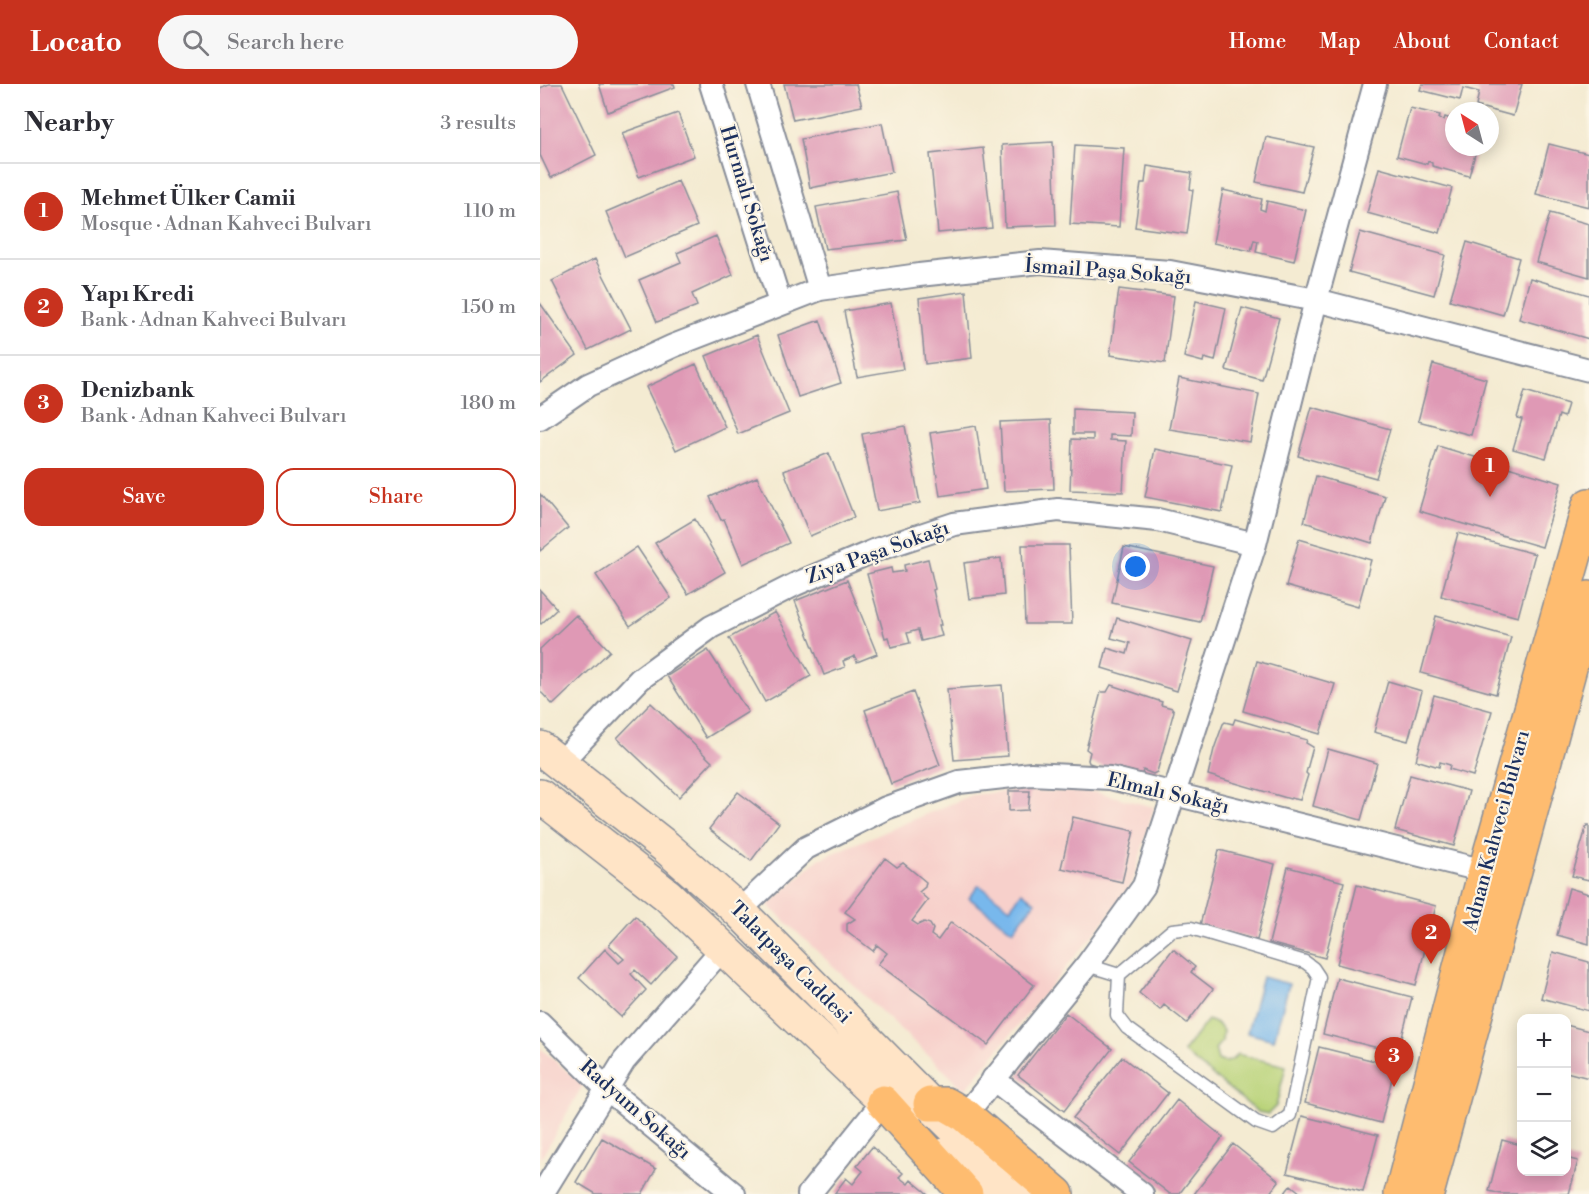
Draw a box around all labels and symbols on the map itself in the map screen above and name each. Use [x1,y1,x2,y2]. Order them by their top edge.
north arrow [1445,102,1499,156]
street label: Hurmalı Sokağı [713,123,779,266]
street label: İsmail Paşa Sokağı [1024,253,1193,290]
pin: 1 [1470,448,1510,497]
street label: Ziya Paşa Sokağı [803,515,953,590]
your location [1121,552,1150,581]
street label: Adnan Kahveci Bulvarı [1458,727,1536,935]
street label: Elmalı Sokağı [1104,768,1232,820]
street label: Talatpaşa Caddesi [724,897,857,1030]
pin: 2 [1412,914,1450,964]
pin: 3 [1374,1038,1414,1087]
street label: Radyum Sokağı [574,1055,696,1166]

